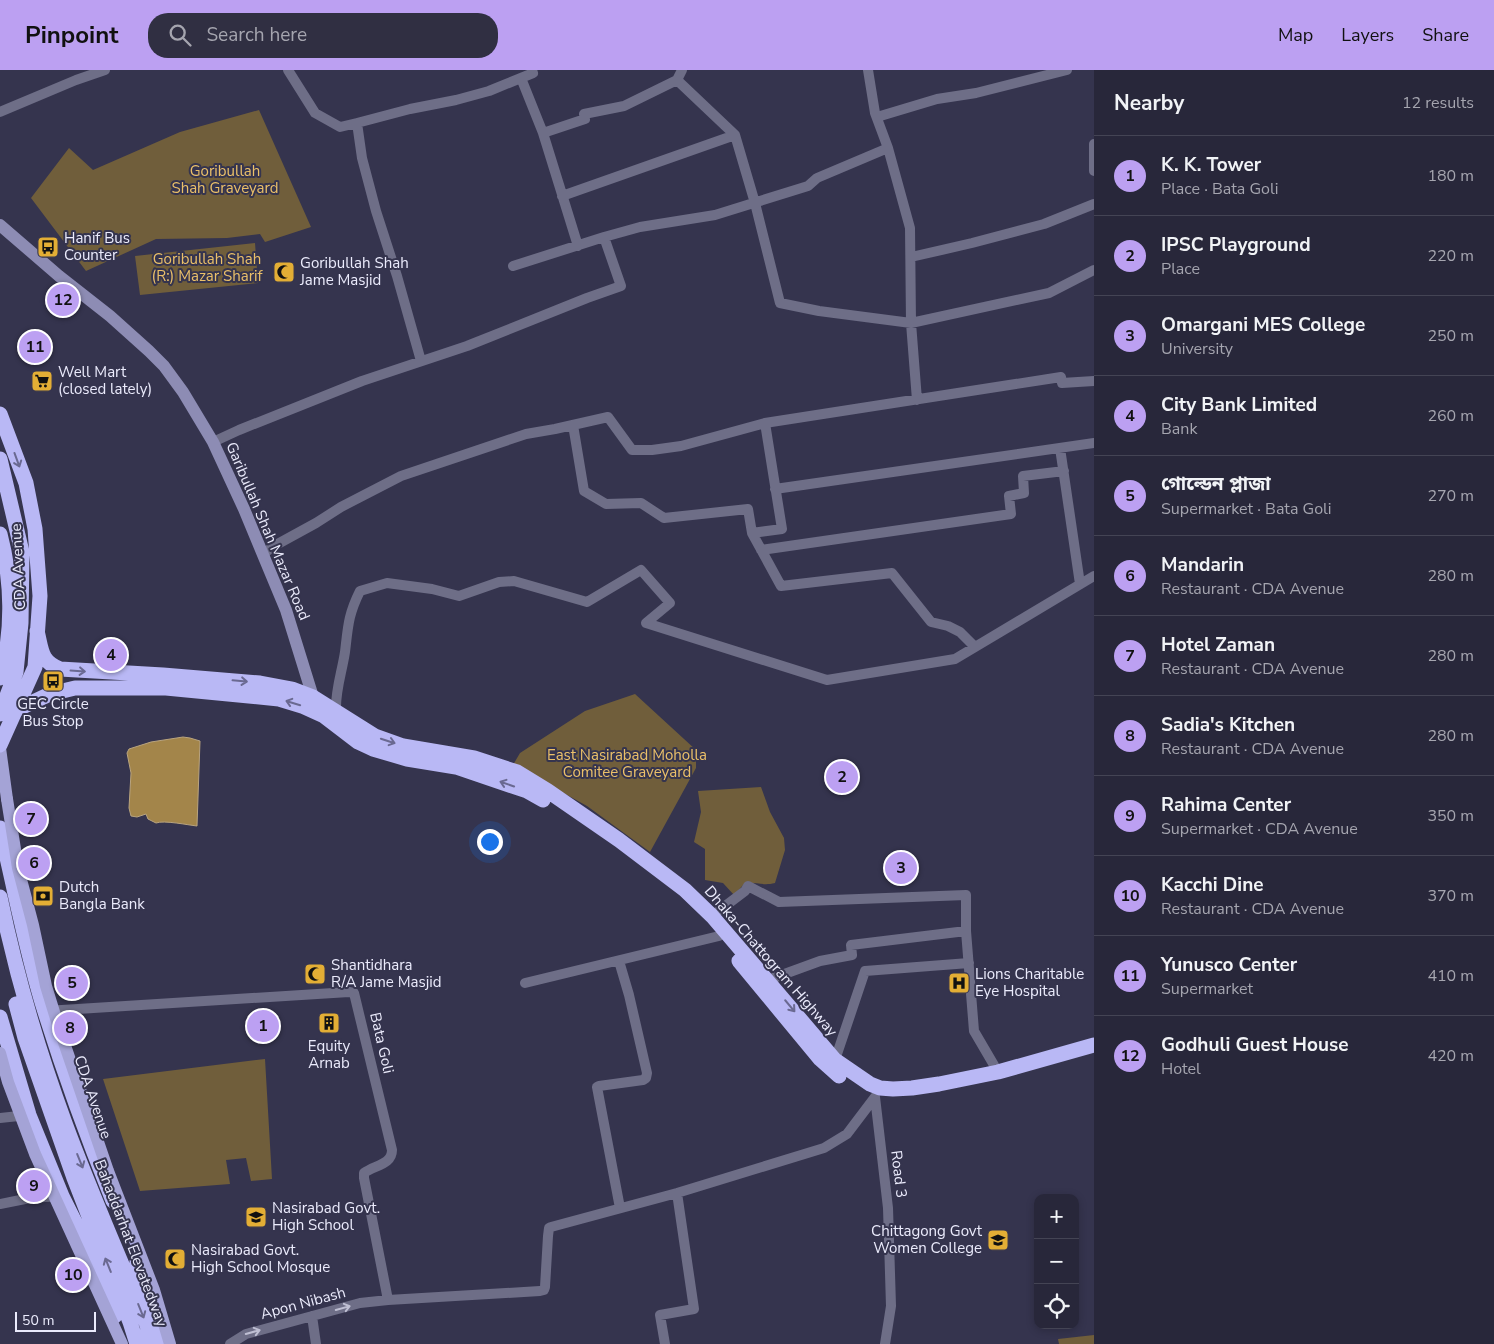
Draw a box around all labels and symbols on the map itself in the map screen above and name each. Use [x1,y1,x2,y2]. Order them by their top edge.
park label: Goribullah Shah Graveyard [171,161,279,198]
place label: Hanif Bus Counter [64,228,130,265]
bus stop icon: Hanif Bus Counter [36,235,60,259]
park label: Goribullah Shah (R:) Mazar Sharif [151,249,264,286]
place label: Goribullah Shah Jame Masjid [299,253,409,290]
mosque icon: Goribullah Shah Jame Masjid [272,260,296,284]
pin: 12 [47,281,79,319]
pin: 11 [19,328,51,366]
place label: Well Mart (closed lately) [58,362,152,399]
supermarket icon: Well Mart (closed lately) [30,369,54,393]
street label: Garibullah Shah Mazar Road [221,439,315,623]
one-way arrow [13,451,22,467]
street label: CDA Avenue [6,523,30,611]
pin: 4 [95,636,127,674]
one-way arrow [70,666,86,676]
bus stop icon: GEC Circle Bus Stop [41,669,65,693]
one-way arrow [232,677,248,686]
place label: GEC Circle Bus Stop [17,694,89,731]
one-way arrow [285,697,301,707]
one-way arrow [380,737,396,746]
park label: East Nasirabad Moholla Comitee Graveyard [547,745,707,782]
pin: 2 [826,758,858,796]
one-way arrow [500,779,515,788]
pin: 7 [15,800,47,838]
your location [477,829,503,855]
pin: 6 [18,844,50,882]
pin: 3 [885,849,917,887]
place label: Dutch Bangla Bank [59,877,145,914]
street label: Dhaka-Chattogram Highway [700,881,842,1041]
bank icon: Dutch Bangla Bank [31,884,55,908]
place label: Shantidhara R/A Jame Masjid [331,955,441,992]
mosque icon: Shantidhara R/A Jame Masjid [303,962,327,986]
pin: 5 [56,964,88,1002]
place label: Lions Charitable Eye Hospital [975,964,1084,1001]
hospital icon: Lions Charitable Eye Hospital [947,971,971,995]
one-way arrow [785,1000,796,1013]
pin: 1 [247,1007,279,1045]
pin: 8 [54,1009,86,1047]
street label: Bata Goli [365,1010,399,1076]
building icon: Equity Arnab [317,1011,341,1035]
place label: Equity Arnab [308,1036,350,1073]
street label: CDA Avenue [69,1053,117,1141]
street label: Road 3 [886,1149,912,1199]
one-way arrow [76,1152,85,1168]
street label: Bahaddarhat Elevatedway [90,1157,172,1330]
pin: 9 [18,1167,50,1205]
place label: Nasirabad Govt. High School [272,1198,380,1235]
school or university icon: Nasirabad Govt. High School [244,1205,268,1229]
place label: Chittagong Govt Women College [871,1221,983,1258]
school or university icon: Chittagong Govt Women College [986,1228,1010,1252]
place label: Nasirabad Govt. High School Mosque [191,1240,330,1277]
mosque icon: Nasirabad Govt. High School Mosque [163,1247,187,1271]
pin: 10 [57,1256,89,1294]
one-way arrow [103,1258,112,1274]
street label: Apon Nibash [258,1282,348,1324]
one-way arrow [137,1303,146,1318]
one-way arrow [334,1303,350,1312]
scale bar [15,1309,96,1332]
one-way arrow [245,1327,261,1337]

